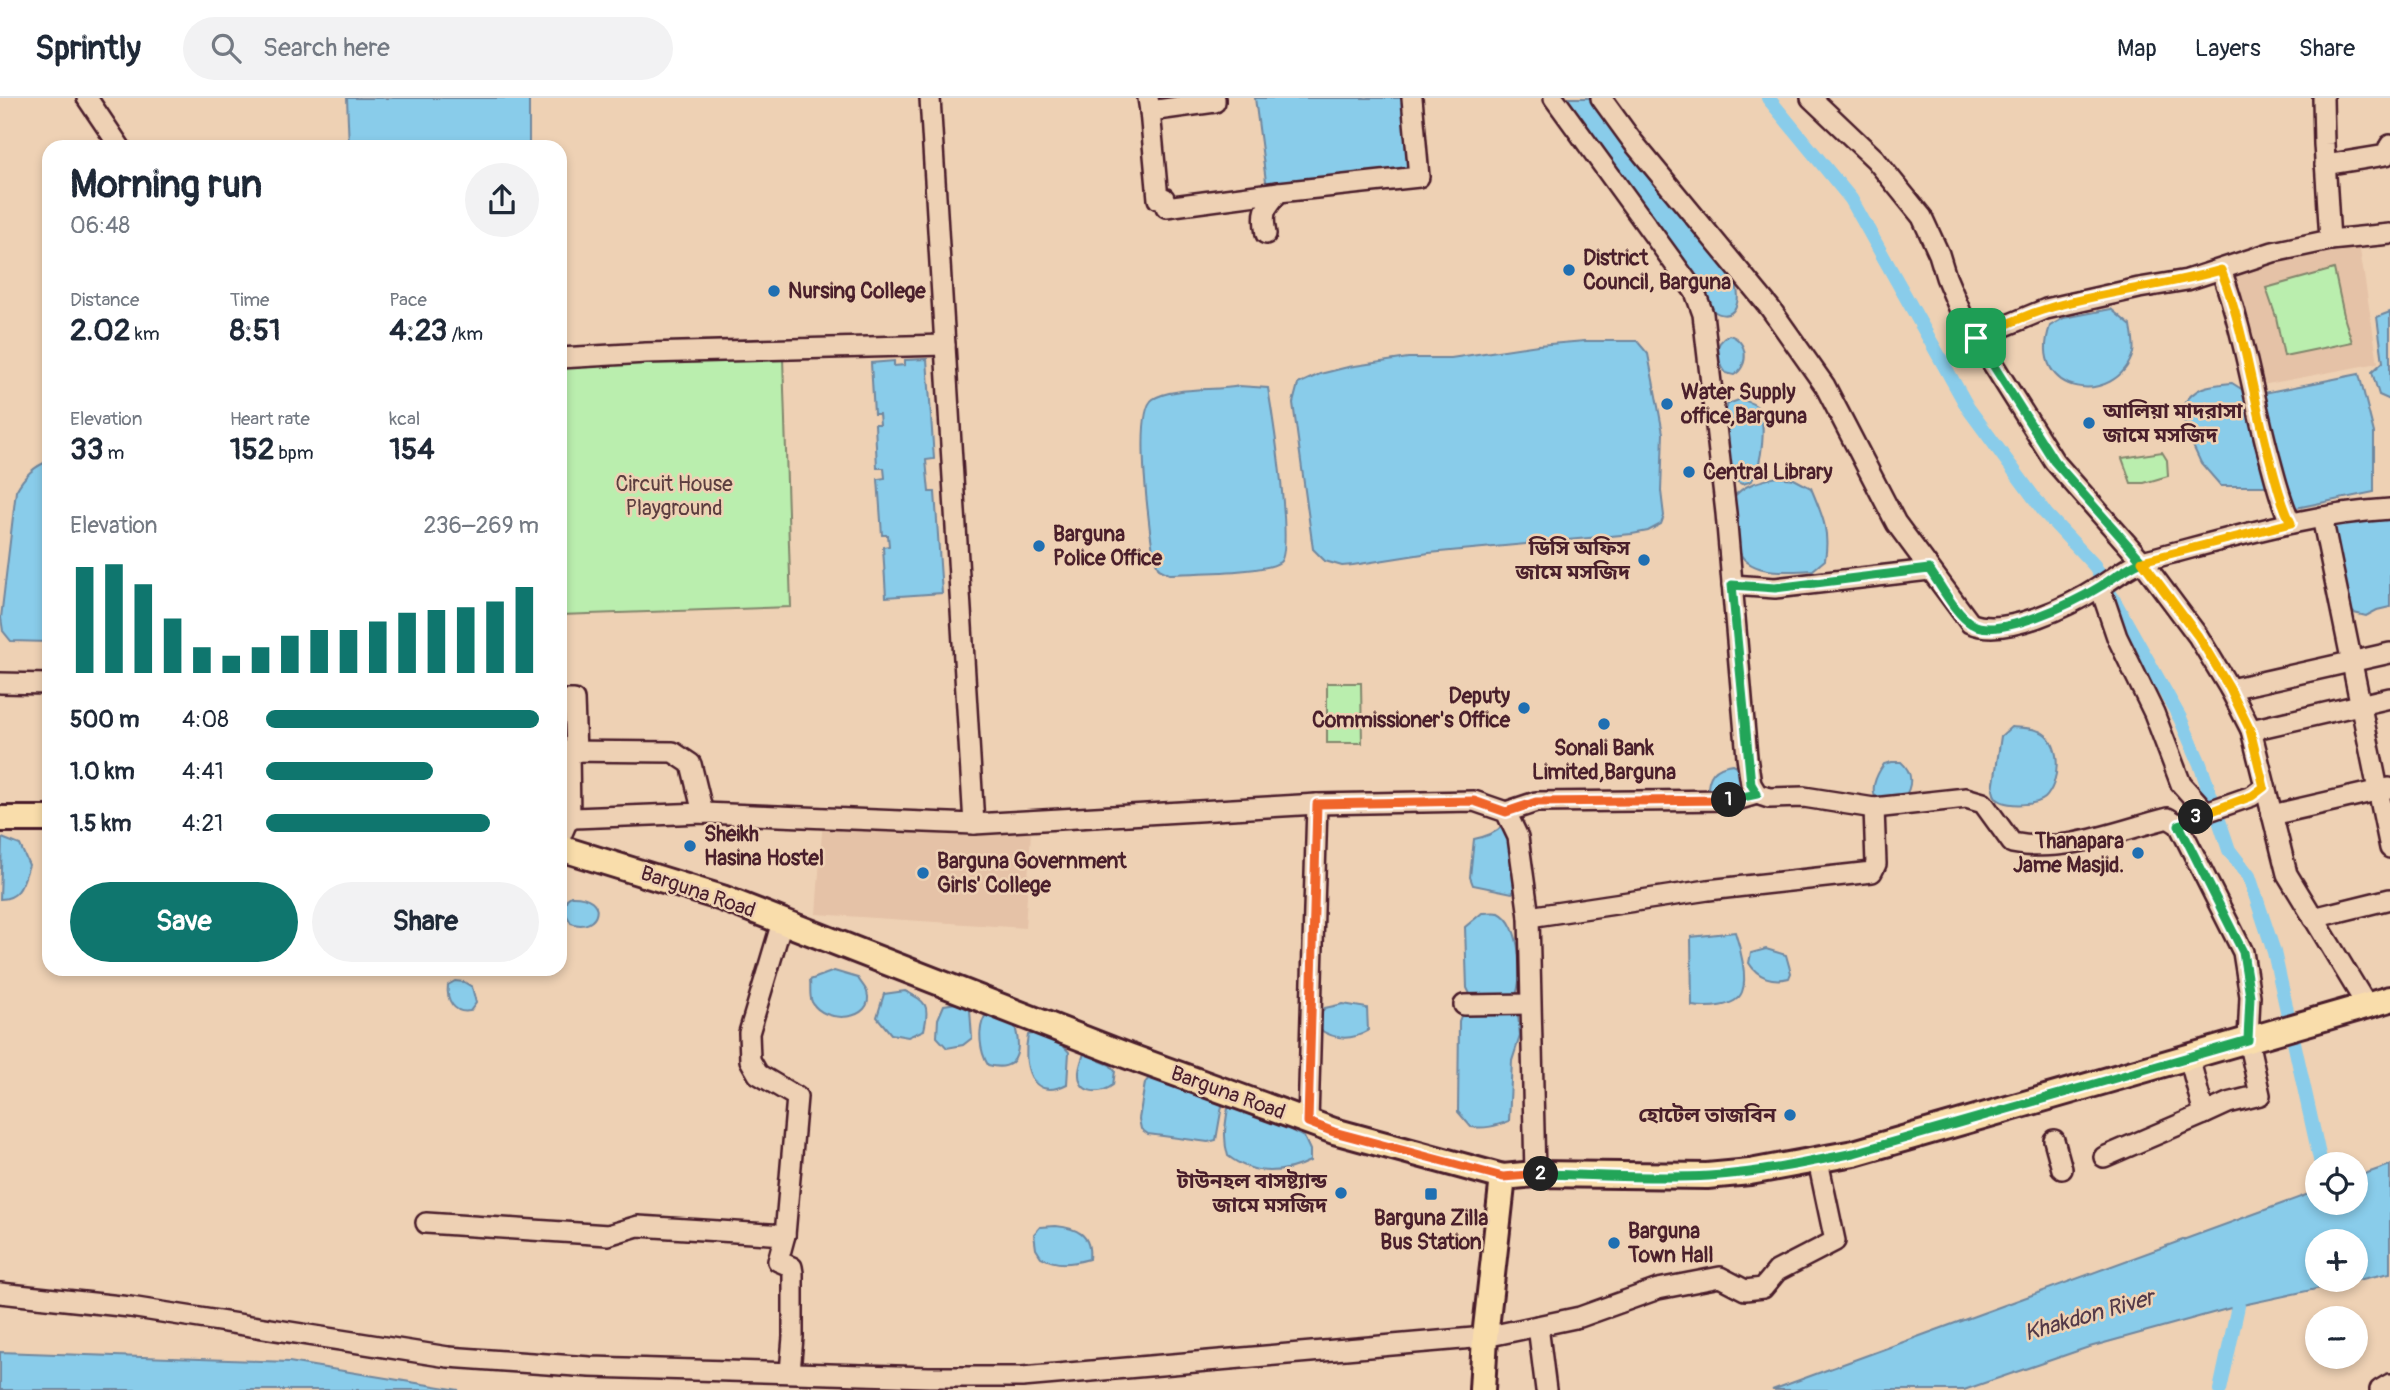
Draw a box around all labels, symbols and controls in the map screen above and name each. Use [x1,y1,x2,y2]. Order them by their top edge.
search box [183,17,673,80]
text: Sprintly [35,28,141,69]
icon: search [207,29,245,67]
text: Search here [263,32,390,64]
text: Map [2117,34,2157,63]
text: Layers [2195,34,2261,63]
text: Share [2299,34,2355,63]
text: Morning run [70,161,262,209]
button: share [465,163,539,237]
text: 06:48 [70,211,130,240]
place label: District Council, Barguna [1583,245,1731,296]
marker: District Council, Barguna [1561,262,1577,278]
place label: Nursing College [788,278,926,305]
marker: Nursing College [766,283,782,299]
text: Distance [70,288,139,312]
text: Time [230,288,269,312]
text: Pace [389,288,427,312]
pin [1946,308,2006,368]
text: 2.02 [70,312,131,349]
text: 8:51 [230,312,281,349]
text: 4:23 [389,312,447,349]
icon: arrive [1957,319,1995,357]
text: km [131,322,160,346]
text: /km [447,322,483,346]
place label: Water Supply office,Barguna [1680,379,1807,430]
marker: Water Supply office,Barguna [1659,396,1675,412]
place label: আলিয়া মাদরাসা জামে মসজিদ [2102,398,2244,449]
text: Elevation [70,407,142,431]
text: Heart rate [230,407,310,431]
text: kcal [389,407,420,431]
marker: আলিয়া মাদরাসা জামে মসজিদ [2081,415,2097,431]
text: 33 [70,431,103,468]
text: 152 [230,431,274,468]
text: 154 [389,431,435,468]
text: m [103,441,124,465]
text: bpm [274,441,314,465]
place label: Central Library [1703,459,1832,486]
marker: Central Library [1681,464,1697,480]
park label: Circuit House Playground [615,471,733,522]
text: Elevation [70,511,158,540]
text: 236–269 m [424,511,539,540]
place label: Barguna Police Office [1053,521,1163,572]
place label: ডিসি অফিস জামে মসজিদ [1515,535,1631,586]
marker: Barguna Police Office [1031,538,1047,554]
marker: ডিসি অফিস জামে মসজিদ [1636,552,1652,568]
place label: Deputy Commissioner's Office [1312,683,1511,734]
marker: Deputy Commissioner's Office [1516,700,1532,716]
text: 500 m [70,705,139,734]
text: 4:08 [182,705,229,734]
marker: Sonali Bank Limited,Barguna [1596,716,1612,732]
place label: Sonali Bank Limited,Barguna [1532,735,1676,786]
text: 1.0 km [70,757,135,786]
text: 4:41 [182,757,224,786]
pin: 1 [1712,782,1746,818]
text: 1 [1725,787,1732,811]
pin: 3 [2178,800,2214,834]
text: 3 [2190,804,2201,828]
text: 1.5 km [70,809,132,838]
text: 4:21 [182,809,223,838]
place label: Sheikh Hasina Hostel [704,821,824,872]
place label: Thanapara Jame Masjid. [2013,828,2124,879]
marker: Sheikh Hasina Hostel [682,838,698,854]
marker: Thanapara Jame Masjid. [2130,845,2146,861]
place label: Barguna Government Girls' College [937,848,1127,899]
street label: Barguna Road [637,860,759,924]
marker: Barguna Government Girls' College [915,865,931,881]
button: Save [70,882,298,962]
button: Share [312,882,539,962]
street label: Barguna Road [1167,1060,1289,1126]
place label: হোটেল তাজবিন [1638,1102,1777,1129]
marker: হোটেল তাজবিন [1782,1107,1798,1123]
map controls [2305,1152,2368,1369]
button: locate [2305,1152,2368,1215]
pin: 2 [1524,1156,1558,1192]
text: 2 [1535,1161,1546,1185]
place label: টাউনহল বাসষ্ট্যান্ড জামে মসজিদ [1176,1168,1328,1219]
marker: টাউনহল বাসষ্ট্যান্ড জামে মসজিদ [1333,1185,1349,1201]
marker: Barguna Zilla Bus Station [1423,1186,1439,1202]
place label: Barguna Zilla Bus Station [1374,1205,1488,1256]
place label: Barguna Town Hall [1627,1218,1713,1269]
button: + [2305,1229,2368,1292]
marker: Barguna Town Hall [1606,1235,1622,1251]
water label: Khakdon River [2021,1282,2160,1347]
button: − [2305,1306,2368,1369]

